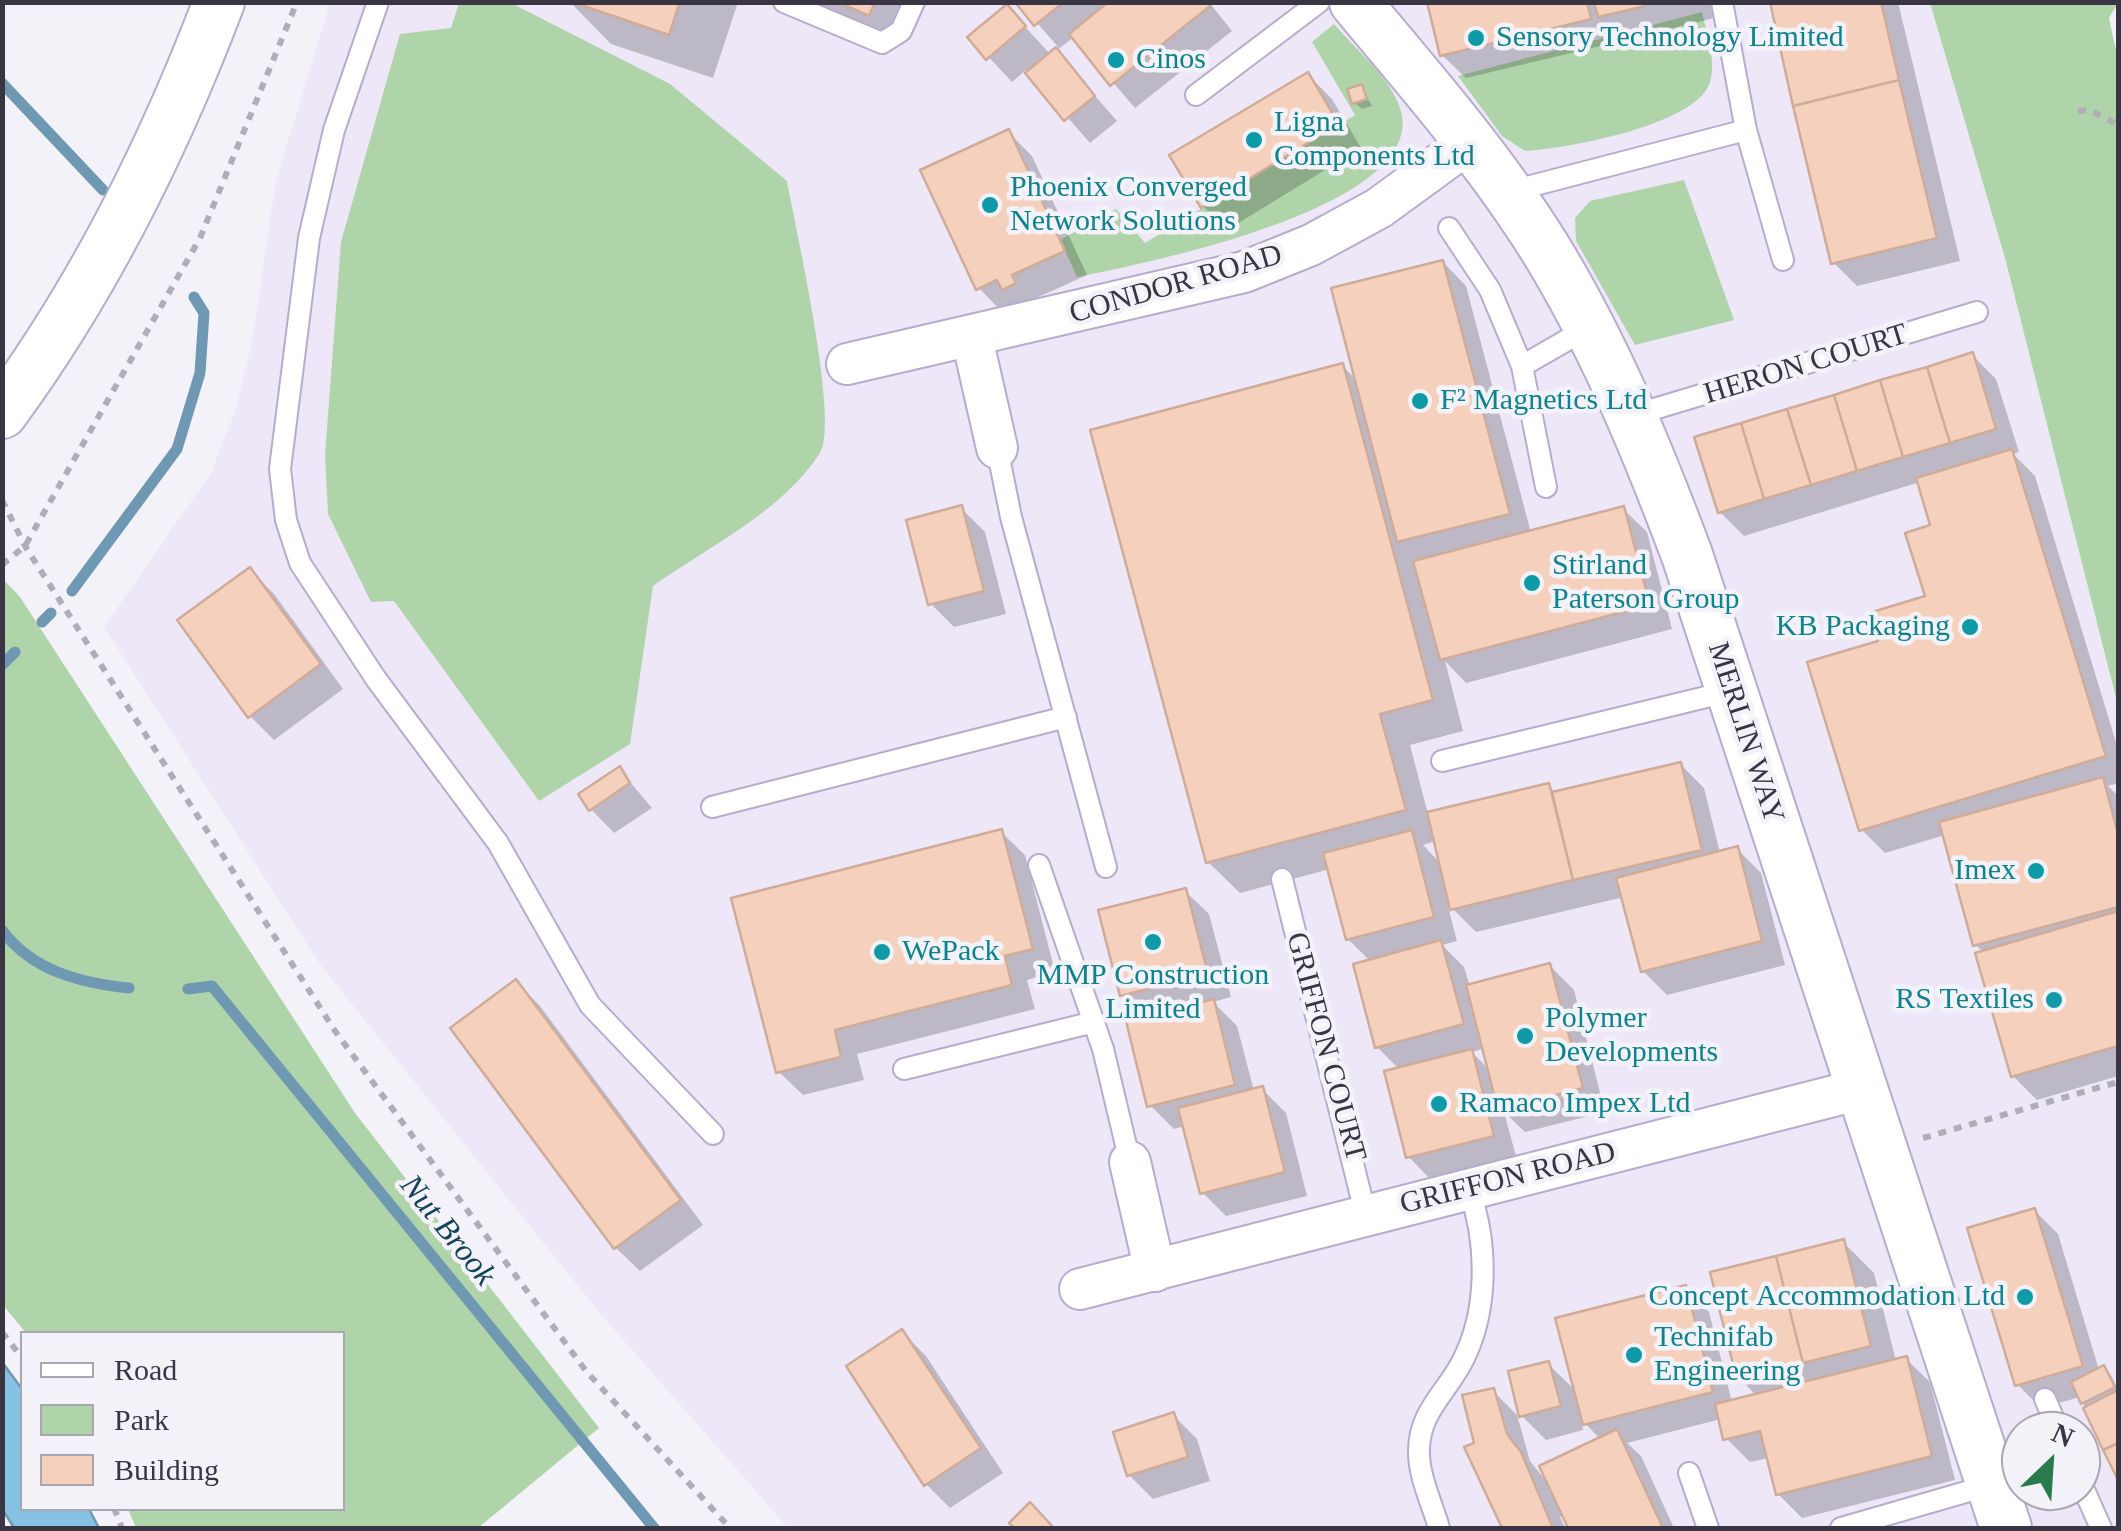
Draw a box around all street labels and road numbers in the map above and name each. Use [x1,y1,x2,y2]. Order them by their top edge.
street label: CONDOR ROAD [1066,237,1286,333]
street label: HERON COURT [1700,317,1912,413]
street label: MERLIN WAY [1699,638,1791,828]
street label: GRIFFON COURT [1277,928,1373,1166]
street label: GRIFFON ROAD [1396,1135,1620,1223]

